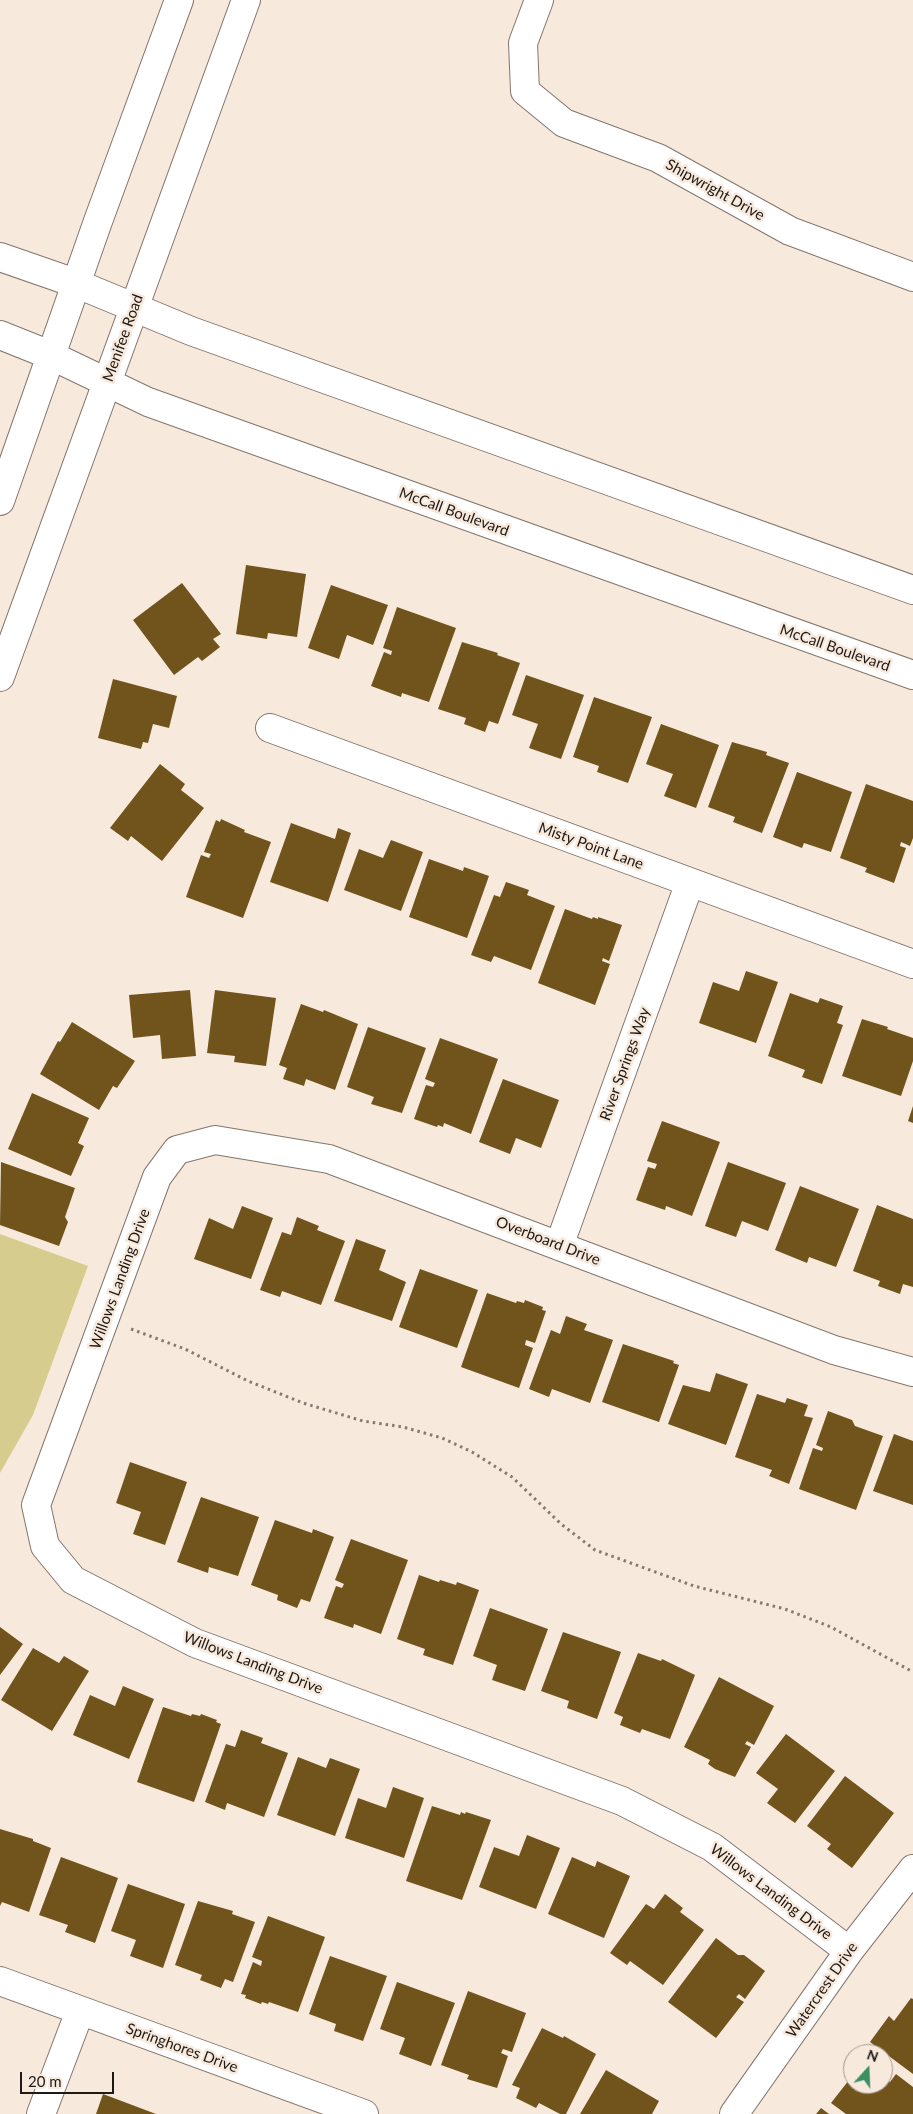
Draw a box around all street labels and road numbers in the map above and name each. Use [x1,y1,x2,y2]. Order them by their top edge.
street label: Shipwright Drive [662,155,768,225]
street label: Menifee Road [99,292,147,384]
street label: McCall Boulevard [397,484,511,540]
street label: McCall Boulevard [777,621,893,675]
street label: Misty Point Lane [536,819,646,873]
street label: River Springs Way [596,1005,654,1123]
street label: Willows Landing Drive [86,1206,154,1352]
street label: Overboard Drive [493,1213,603,1269]
street label: Willows Landing Drive [181,1628,325,1698]
street label: Willows Landing Drive [707,1840,835,1944]
street label: Watercrest Drive [782,1939,862,2041]
street label: Springhores Drive [124,2019,240,2077]

